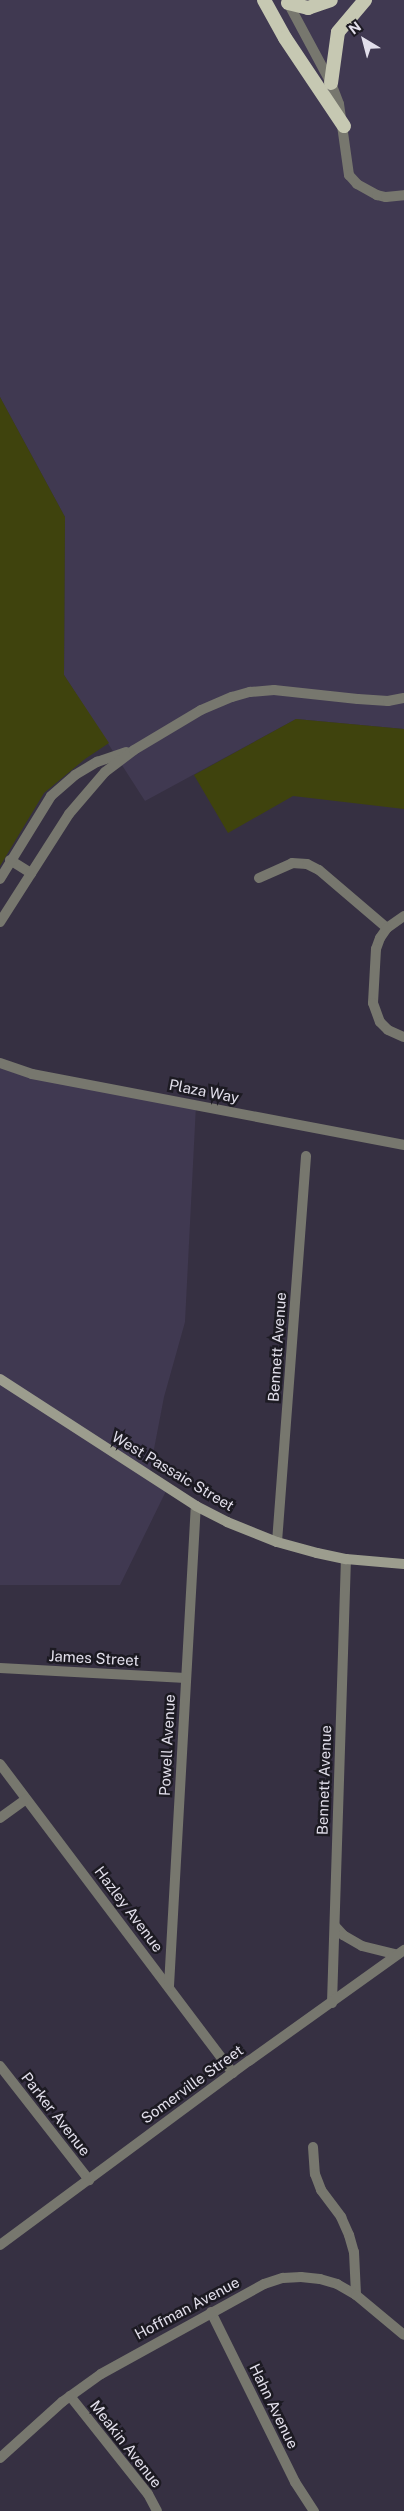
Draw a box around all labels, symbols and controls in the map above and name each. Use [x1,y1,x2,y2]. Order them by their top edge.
north arrow [339,15,389,65]
text: N [346,18,364,38]
street label: Plaza Way [167,1075,241,1107]
street label: Bennett Avenue [264,1291,290,1403]
street label: West Passaic Street [109,1427,237,1515]
street label: James Street [48,1647,140,1669]
street label: Powell Avenue [155,1694,179,1796]
street label: Bennett Avenue [313,1725,335,1835]
street label: Hazley Avenue [91,1863,167,1955]
street label: Somerville Street [137,2041,247,2127]
street label: Parker Avenue [18,2069,94,2159]
street label: Hoffman Avenue [131,2273,243,2343]
street label: Hahn Avenue [246,2361,302,2451]
street label: Meakin Avenue [86,2397,166,2491]

